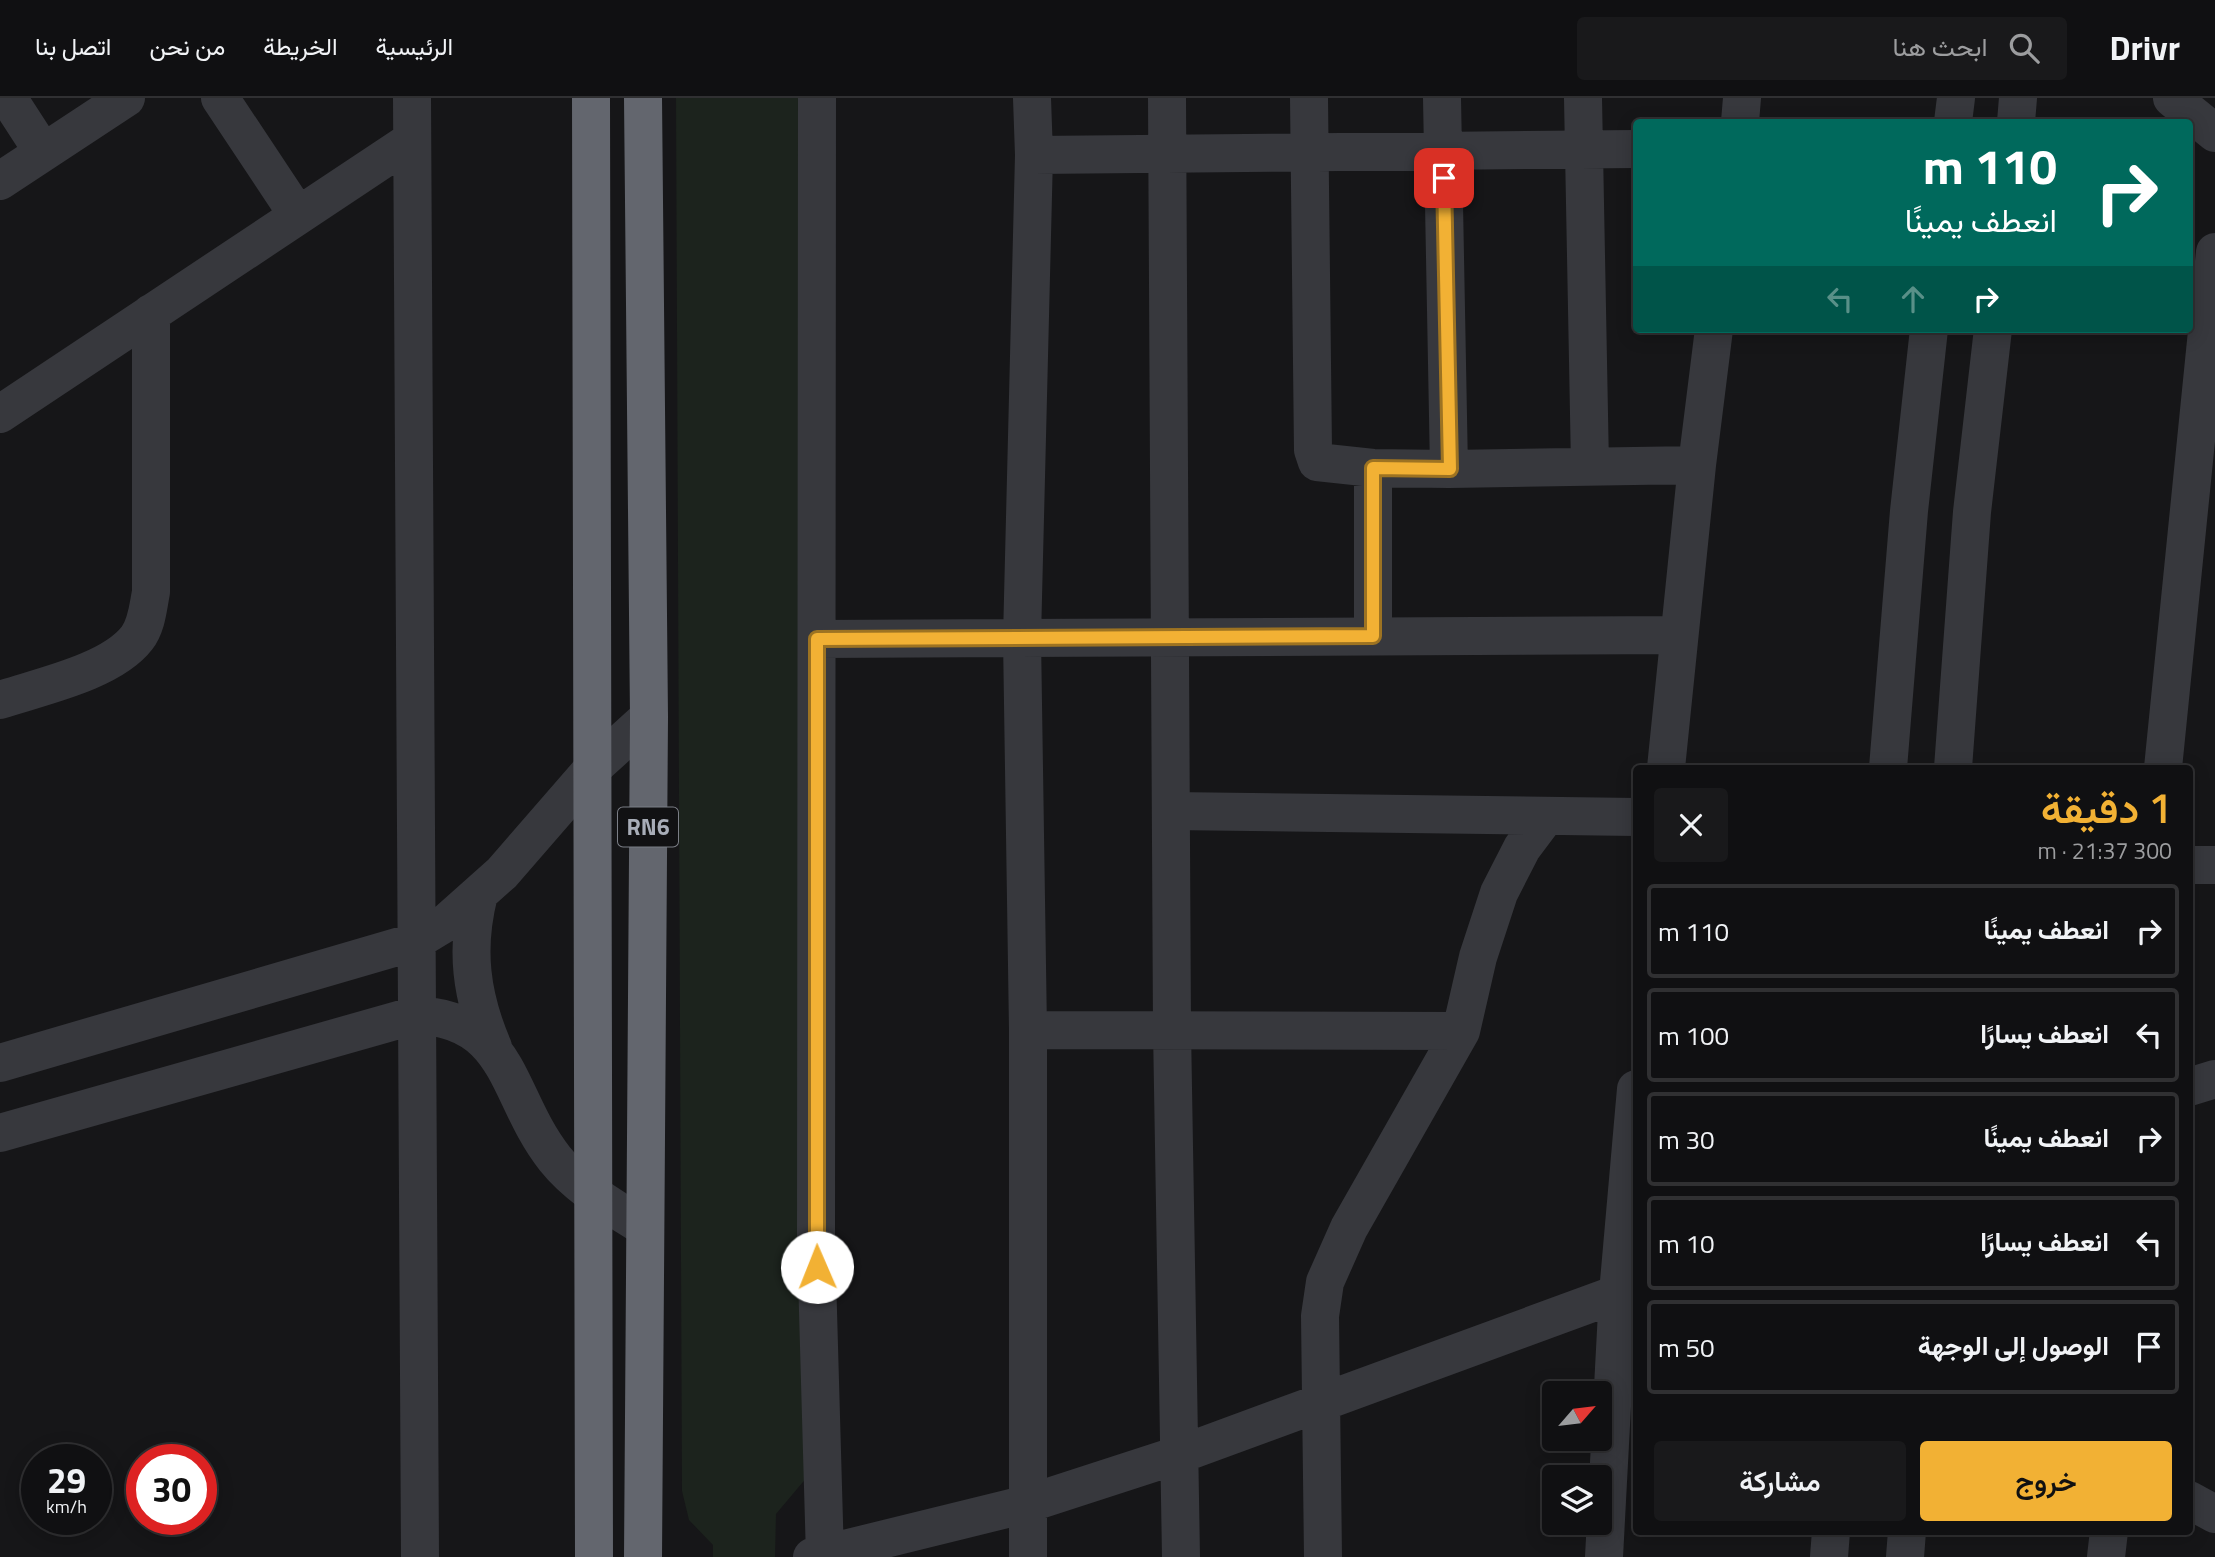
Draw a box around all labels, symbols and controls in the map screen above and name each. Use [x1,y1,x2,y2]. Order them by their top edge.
search box [1577,17,2067,80]
text: Drivr [2109,23,2180,73]
text: ابحث هنا [1893,27,1987,66]
text: اتصل بنا [35,28,111,64]
text: من نحن [149,28,225,64]
text: الخريطة [263,28,338,64]
text: الرئيسية [376,28,453,64]
icon: search [2005,29,2043,67]
text: 110 m [1923,128,2057,203]
icon: right [2081,147,2172,238]
pin [1414,148,1474,208]
icon: arrive [1425,159,1463,197]
text: انعطف يمينًا [1905,196,2057,244]
icon: left [1821,280,1859,318]
icon: ahead [1894,280,1932,318]
icon: right [1967,280,2005,318]
text: 1 دقيقة [2041,775,2172,839]
button: close [1654,788,1728,862]
road number: RN6 [618,807,678,846]
text: 300 m · 21:37 [2037,833,2172,868]
text: انعطف يمينًا [1983,910,2109,949]
text: 110 m [1658,912,1729,951]
icon: right [2130,912,2168,950]
text: انعطف يسارًا [1980,1014,2109,1053]
text: 100 m [1658,1016,1729,1055]
icon: left [2130,1016,2168,1054]
text: انعطف يمينًا [1983,1118,2109,1157]
text: 30 m [1658,1120,1715,1159]
icon: right [2130,1120,2168,1158]
text: انعطف يسارًا [1980,1222,2109,1261]
text: 10 m [1658,1224,1715,1263]
icon: left [2130,1224,2168,1262]
position arrow [780,1230,854,1304]
text: الوصول إلى الوجهة [1918,1326,2109,1365]
text: 50 m [1658,1328,1715,1367]
icon: arrive [2130,1328,2168,1366]
north arrow [1542,1381,1612,1451]
map controls [1542,1381,1612,1535]
button: مشاركة [1654,1441,1906,1521]
button: خروج [1920,1441,2172,1521]
speed limit sign: 30 [126,1444,217,1535]
text: 29 [47,1453,86,1507]
button: layers [1542,1465,1612,1535]
text: km/h [46,1493,87,1520]

